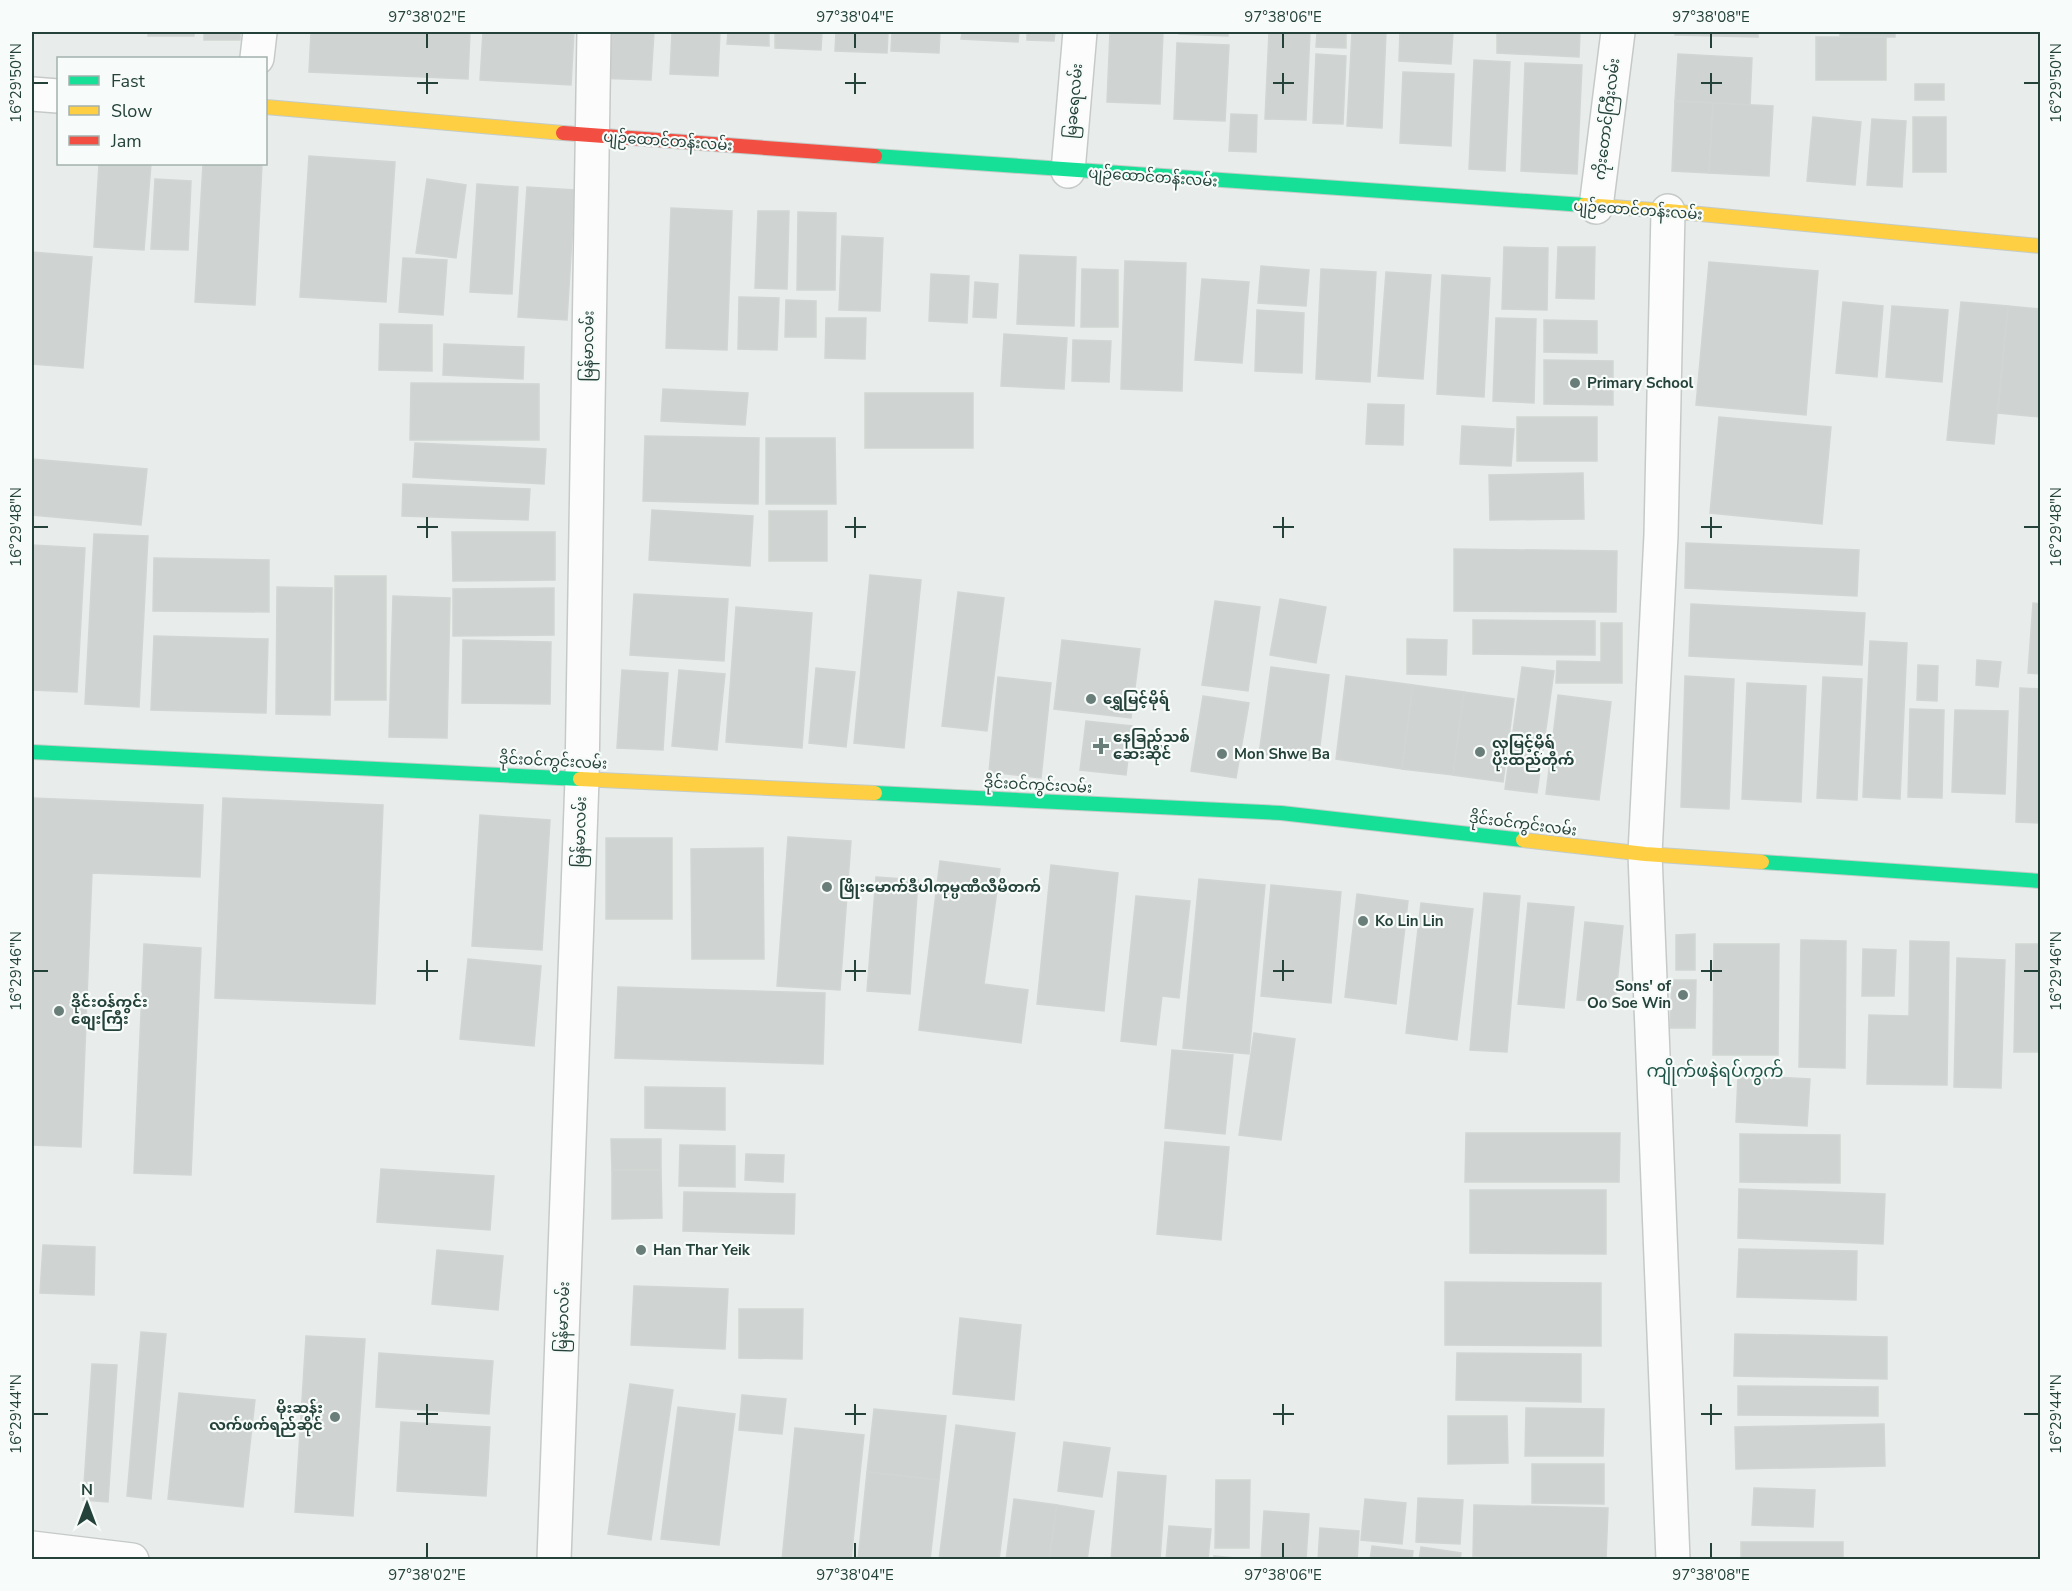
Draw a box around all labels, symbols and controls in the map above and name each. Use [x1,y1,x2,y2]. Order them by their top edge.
text: 97°38'02"E [388,7,466,27]
text: 97°38'04"E [816,7,894,27]
text: 97°38'06"E [1244,7,1322,27]
text: 97°38'08"E [1672,7,1750,27]
text: 16°29'50"N [6,43,26,123]
text: 16°29'50"N [2046,43,2066,123]
legend [57,57,267,165]
street label: ကိုးတောင်ကြီးလမ်း [1590,57,1626,181]
street label: မြခရေလမ်း [1061,62,1089,140]
text: Fast [111,69,146,93]
text: Slow [111,99,152,123]
street label: ပျဉ်ထောင်တန်းလမ်း [603,127,733,157]
text: Jam [110,129,142,153]
street label: ပျဉ်ထောင်တန်းလမ်း [1088,163,1218,193]
street label: ပျဉ်ထောင်တန်းလမ်း [1573,196,1703,226]
street label: မြန်မာလမ်း [577,310,601,382]
place label: Primary School [1587,373,1694,393]
marker: Primary School [1568,376,1582,390]
text: 16°29'48"N [6,487,26,567]
text: 16°29'48"N [2046,487,2066,567]
place label: ရွှေမြင့်မိုရ် [1103,689,1170,711]
marker: ရွှေမြင့်မိုရ် [1084,692,1098,706]
place label: နေခြည်သစ် ဆေးဆိုင် [1113,727,1190,766]
place label: လှမြင့်မိုရ် ပိုးထည်တိုက် [1492,733,1574,772]
marker: နေခြည်သစ် ဆေးဆိုင် [1094,739,1108,753]
place label: Mon Shwe Ba [1234,744,1330,764]
marker: လှမြင့်မိုရ် ပိုးထည်တိုက် [1473,745,1487,759]
marker: Mon Shwe Ba [1215,747,1229,761]
street label: ဒိုင်းဝင်ကွင်းလမ်း [498,748,608,776]
street label: ဒိုင်းဝင်ကွင်းလမ်း [983,772,1093,800]
street label: မြန်မာလမ်း [569,796,593,868]
street label: ဒိုင်းဝင်ကွင်းလမ်း [1468,807,1578,843]
place label: ဖြိုးမောက်ဒီပါကုမ္ပဏီလီမိတက် [839,877,1041,899]
marker: ဖြိုးမောက်ဒီပါကုမ္ပဏီလီမိတက် [820,880,834,894]
place label: Ko Lin Lin [1375,911,1444,931]
marker: Ko Lin Lin [1356,914,1370,928]
text: 16°29'46"N [6,931,26,1011]
text: 16°29'46"N [2046,931,2066,1011]
place label: Sons' of Oo Soe Win [1587,976,1672,1013]
marker: Sons' of Oo Soe Win [1676,988,1690,1002]
place label: ဒိုင်းဝန်ကွင်း စျေးကြီး [71,992,148,1031]
marker: ဒိုင်းဝန်ကွင်း စျေးကြီး [52,1004,66,1018]
district label: ကျိုက်ဖနဲရပ်ကွက် [1646,1057,1784,1086]
place label: Han Thar Yeik [653,1240,751,1260]
marker: Han Thar Yeik [634,1243,648,1257]
street label: မြန်မာလမ်း [552,1281,576,1353]
text: 16°29'44"N [6,1374,26,1454]
text: 16°29'44"N [2046,1374,2066,1454]
place label: မိုးဆန်း လက်ဖက်ရည်ဆိုင် [209,1398,323,1437]
marker: မိုးဆန်း လက်ဖက်ရည်ဆိုင် [328,1410,342,1424]
north arrow [57,1474,117,1534]
text: N [81,1479,93,1501]
text: 97°38'02"E [388,1565,466,1585]
text: 97°38'04"E [816,1565,894,1585]
text: 97°38'06"E [1244,1565,1322,1585]
text: 97°38'08"E [1672,1565,1750,1585]

